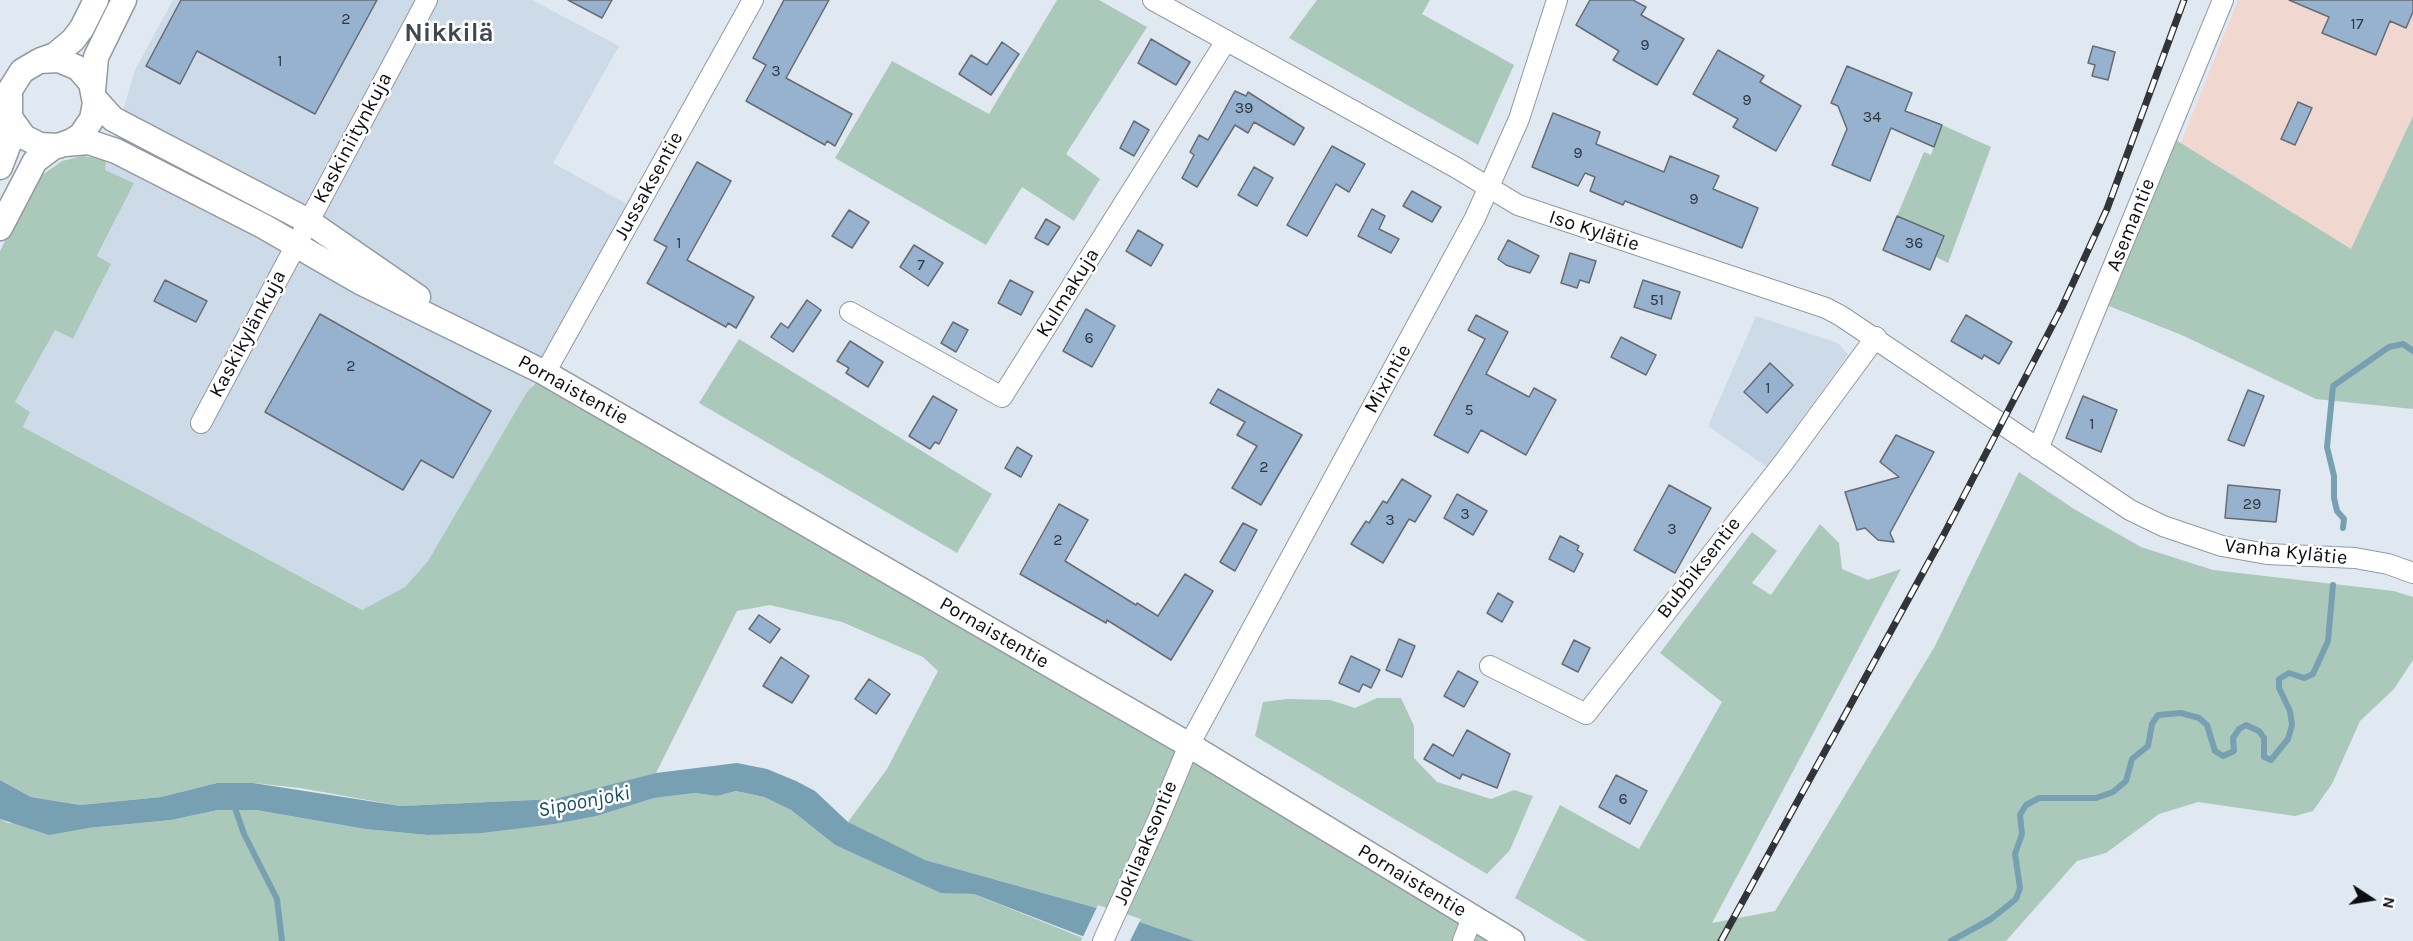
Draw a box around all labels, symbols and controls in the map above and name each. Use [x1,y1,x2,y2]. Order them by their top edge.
house number: 2 [341,9,351,29]
house number: 17 [2351,14,2363,34]
district label: Nikkilä [404,18,494,50]
house number: 9 [1640,35,1650,55]
house number: 1 [277,51,283,71]
house number: 3 [771,61,781,81]
street label: Kaskiniitynkuja [308,69,398,207]
house number: 9 [1742,90,1752,110]
house number: 39 [1235,98,1253,118]
house number: 34 [1863,107,1881,127]
street label: Jussaksentie [609,128,689,244]
house number: 9 [1573,143,1583,163]
street label: Asemantie [2102,175,2160,275]
house number: 9 [1689,189,1699,209]
street label: Iso Kylätie [1546,205,1642,257]
house number: 1 [676,233,682,253]
house number: 36 [1905,233,1923,253]
street label: Kulmakuja [1031,244,1105,342]
house number: 7 [917,255,925,275]
street label: Kaskikylänkuja [204,266,292,402]
house number: 51 [1650,290,1664,310]
house number: 6 [1084,328,1094,348]
street label: Mixintie [1359,340,1417,418]
street label: Pornaistentie [514,350,632,430]
house number: 2 [346,356,356,376]
house number: 1 [1765,378,1771,398]
house number: 5 [1464,400,1474,420]
house number: 1 [2089,414,2095,434]
house number: 2 [1259,457,1269,477]
house number: 29 [2243,494,2261,514]
house number: 3 [1460,504,1470,524]
house number: 3 [1385,510,1395,530]
street label: Bubbiksentie [1652,513,1746,623]
house number: 3 [1667,519,1677,539]
house number: 2 [1053,530,1063,550]
street label: Vanha Kylätie [2223,534,2349,570]
street label: Pornaistentie [935,592,1053,674]
street label: Jokilaaksontie [1109,777,1183,909]
water label: Sipoonjoki [536,781,632,823]
house number: 6 [1618,789,1628,809]
street label: Pornaistentie [1353,839,1471,923]
north arrow [2341,869,2401,929]
text: N [2379,895,2400,910]

